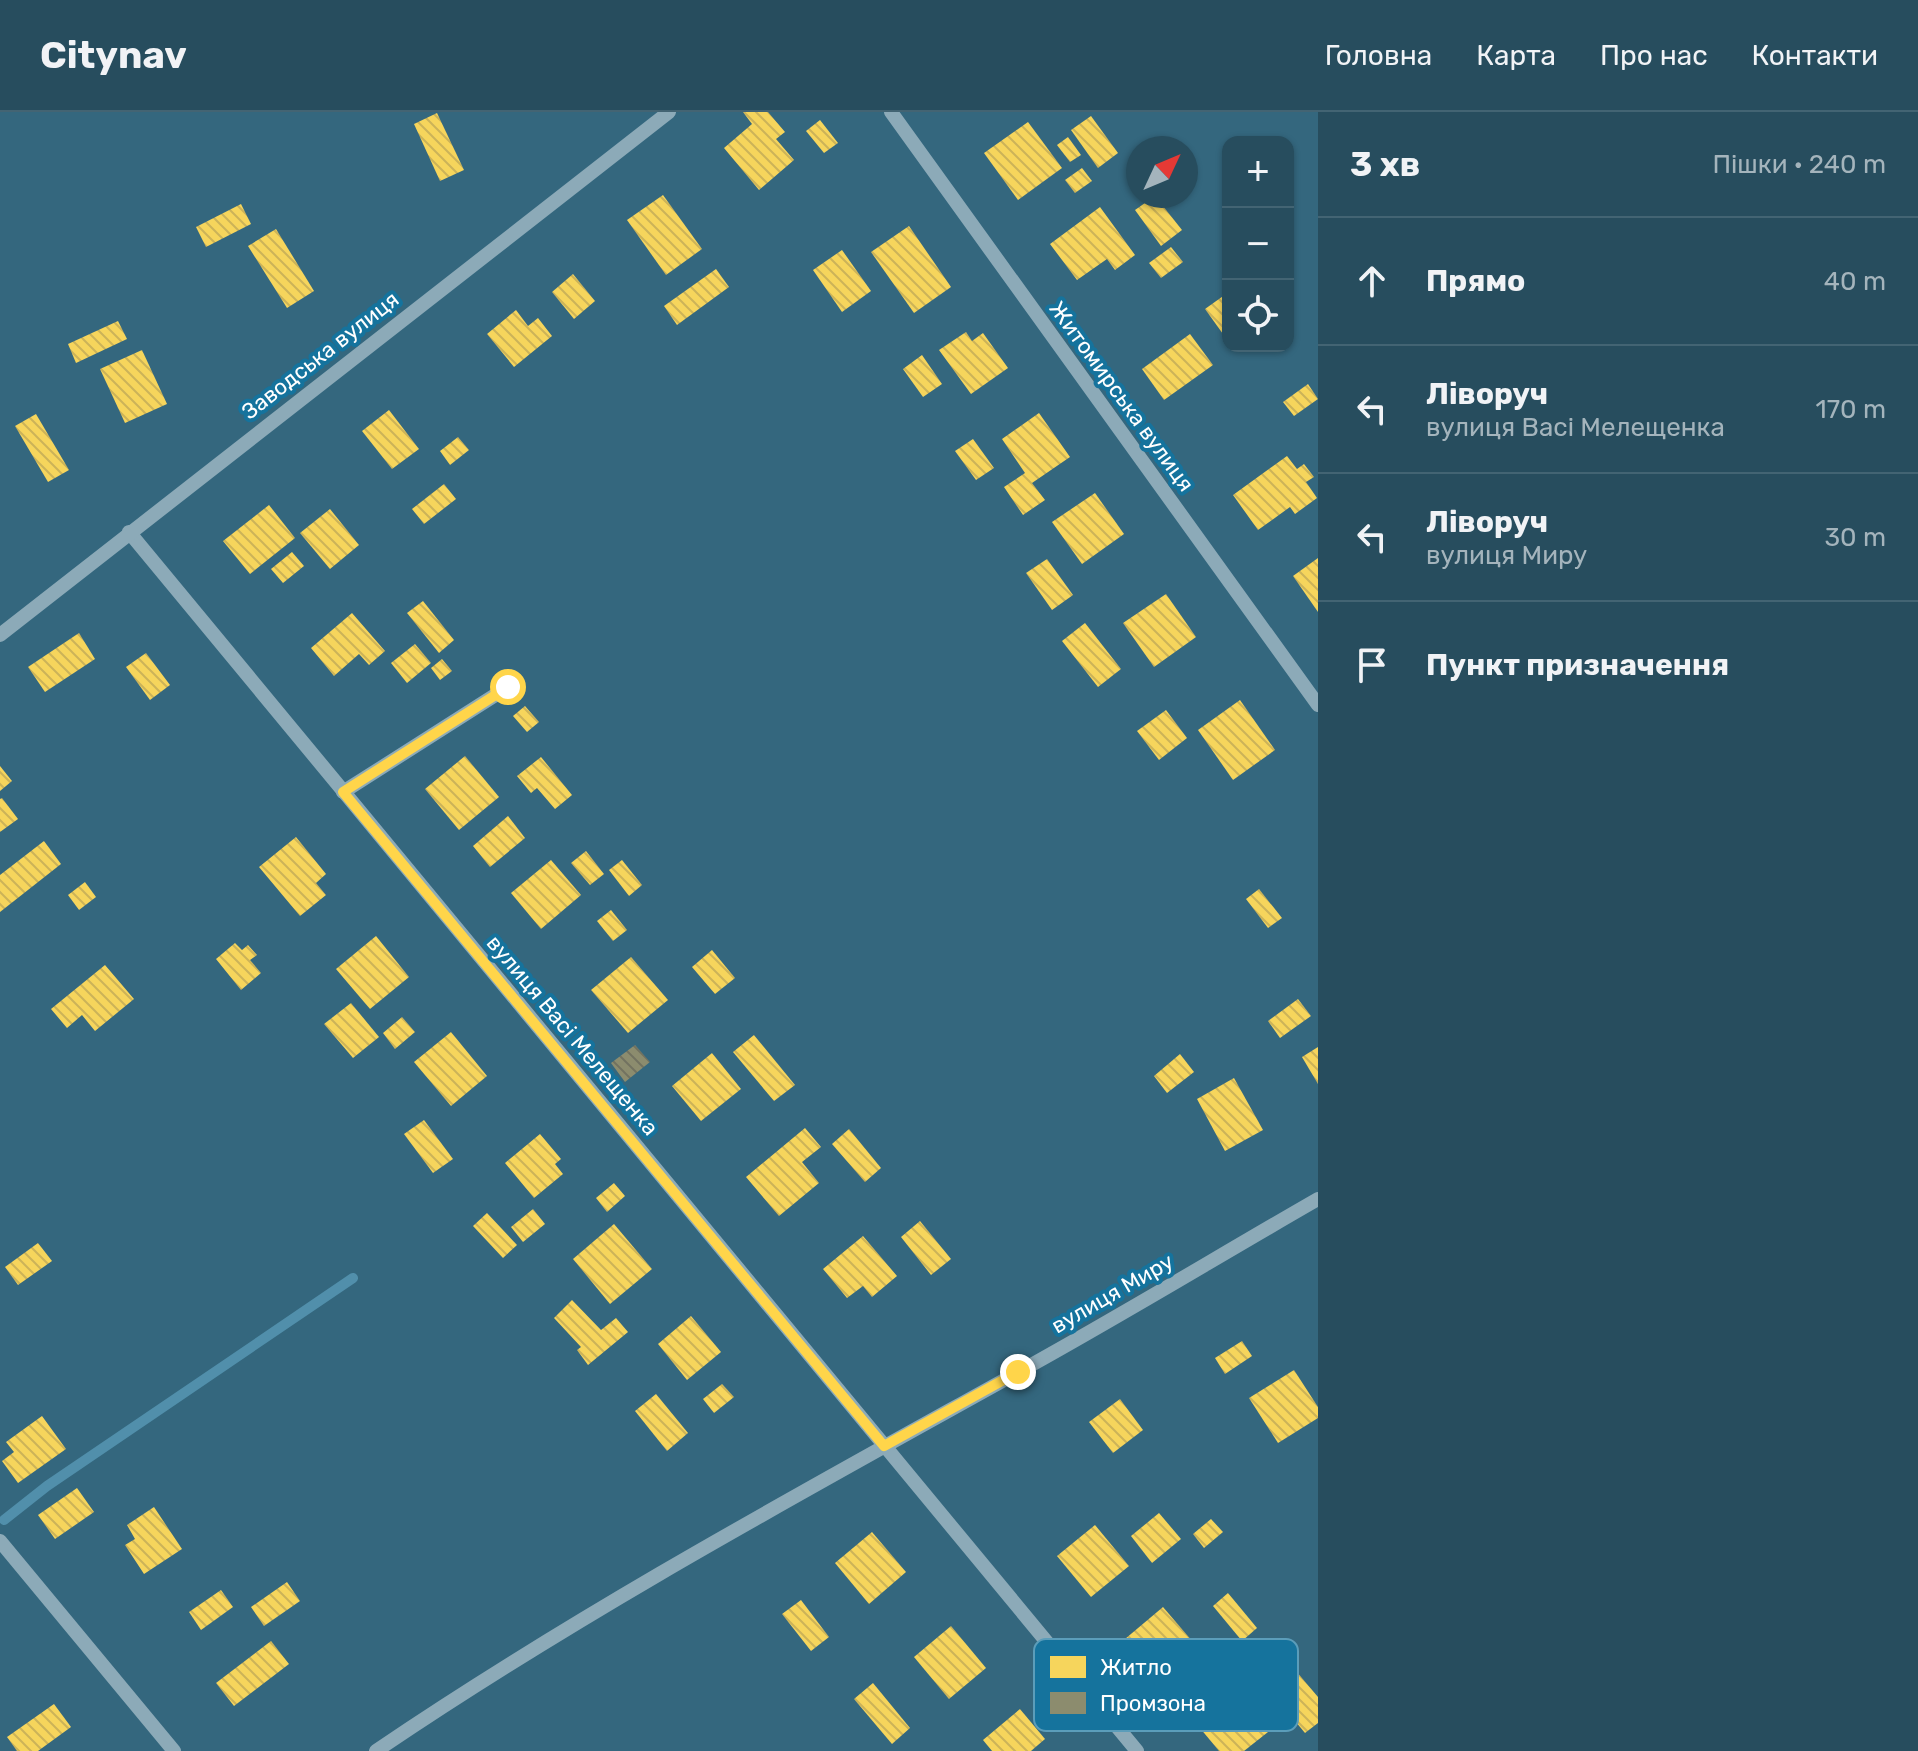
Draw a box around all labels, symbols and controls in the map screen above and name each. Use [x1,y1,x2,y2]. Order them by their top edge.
text: Citynav [40,32,187,78]
text: Головна [1325,39,1432,72]
text: Карта [1476,39,1556,72]
text: Про нас [1600,39,1708,72]
text: Контакти [1752,39,1878,72]
north arrow [1126,136,1198,208]
map controls [1222,136,1294,352]
button: + [1222,136,1294,208]
text: 3 хв [1350,144,1420,185]
text: Пішки · 240 m [1712,149,1886,180]
button: − [1222,208,1294,280]
icon: ahead [1350,259,1394,303]
text: Прямо [1426,263,1525,299]
text: 40 m [1824,266,1886,297]
button: locate [1222,280,1294,352]
street label: Заводська вулиця [236,286,404,425]
street label: Житомирська вулиця [1044,296,1200,497]
text: Ліворуч [1426,376,1548,412]
icon: left [1350,387,1394,431]
text: 170 m [1816,394,1886,425]
text: вулиця Васі Мелещенка [1426,412,1725,443]
text: Ліворуч [1426,504,1548,540]
icon: left [1350,515,1394,559]
text: 30 m [1824,522,1886,553]
text: вулиця Миру [1426,540,1587,571]
icon: arrive [1350,643,1394,687]
text: Пункт призначення [1426,647,1729,683]
route start [490,669,526,705]
street label: вулиця Васі Мелещенка [481,930,664,1141]
street label: вулиця Миру [1046,1248,1178,1339]
route end [1000,1354,1036,1390]
legend [1034,1639,1298,1731]
text: Житло [1100,1654,1172,1681]
text: Промзона [1100,1690,1206,1717]

